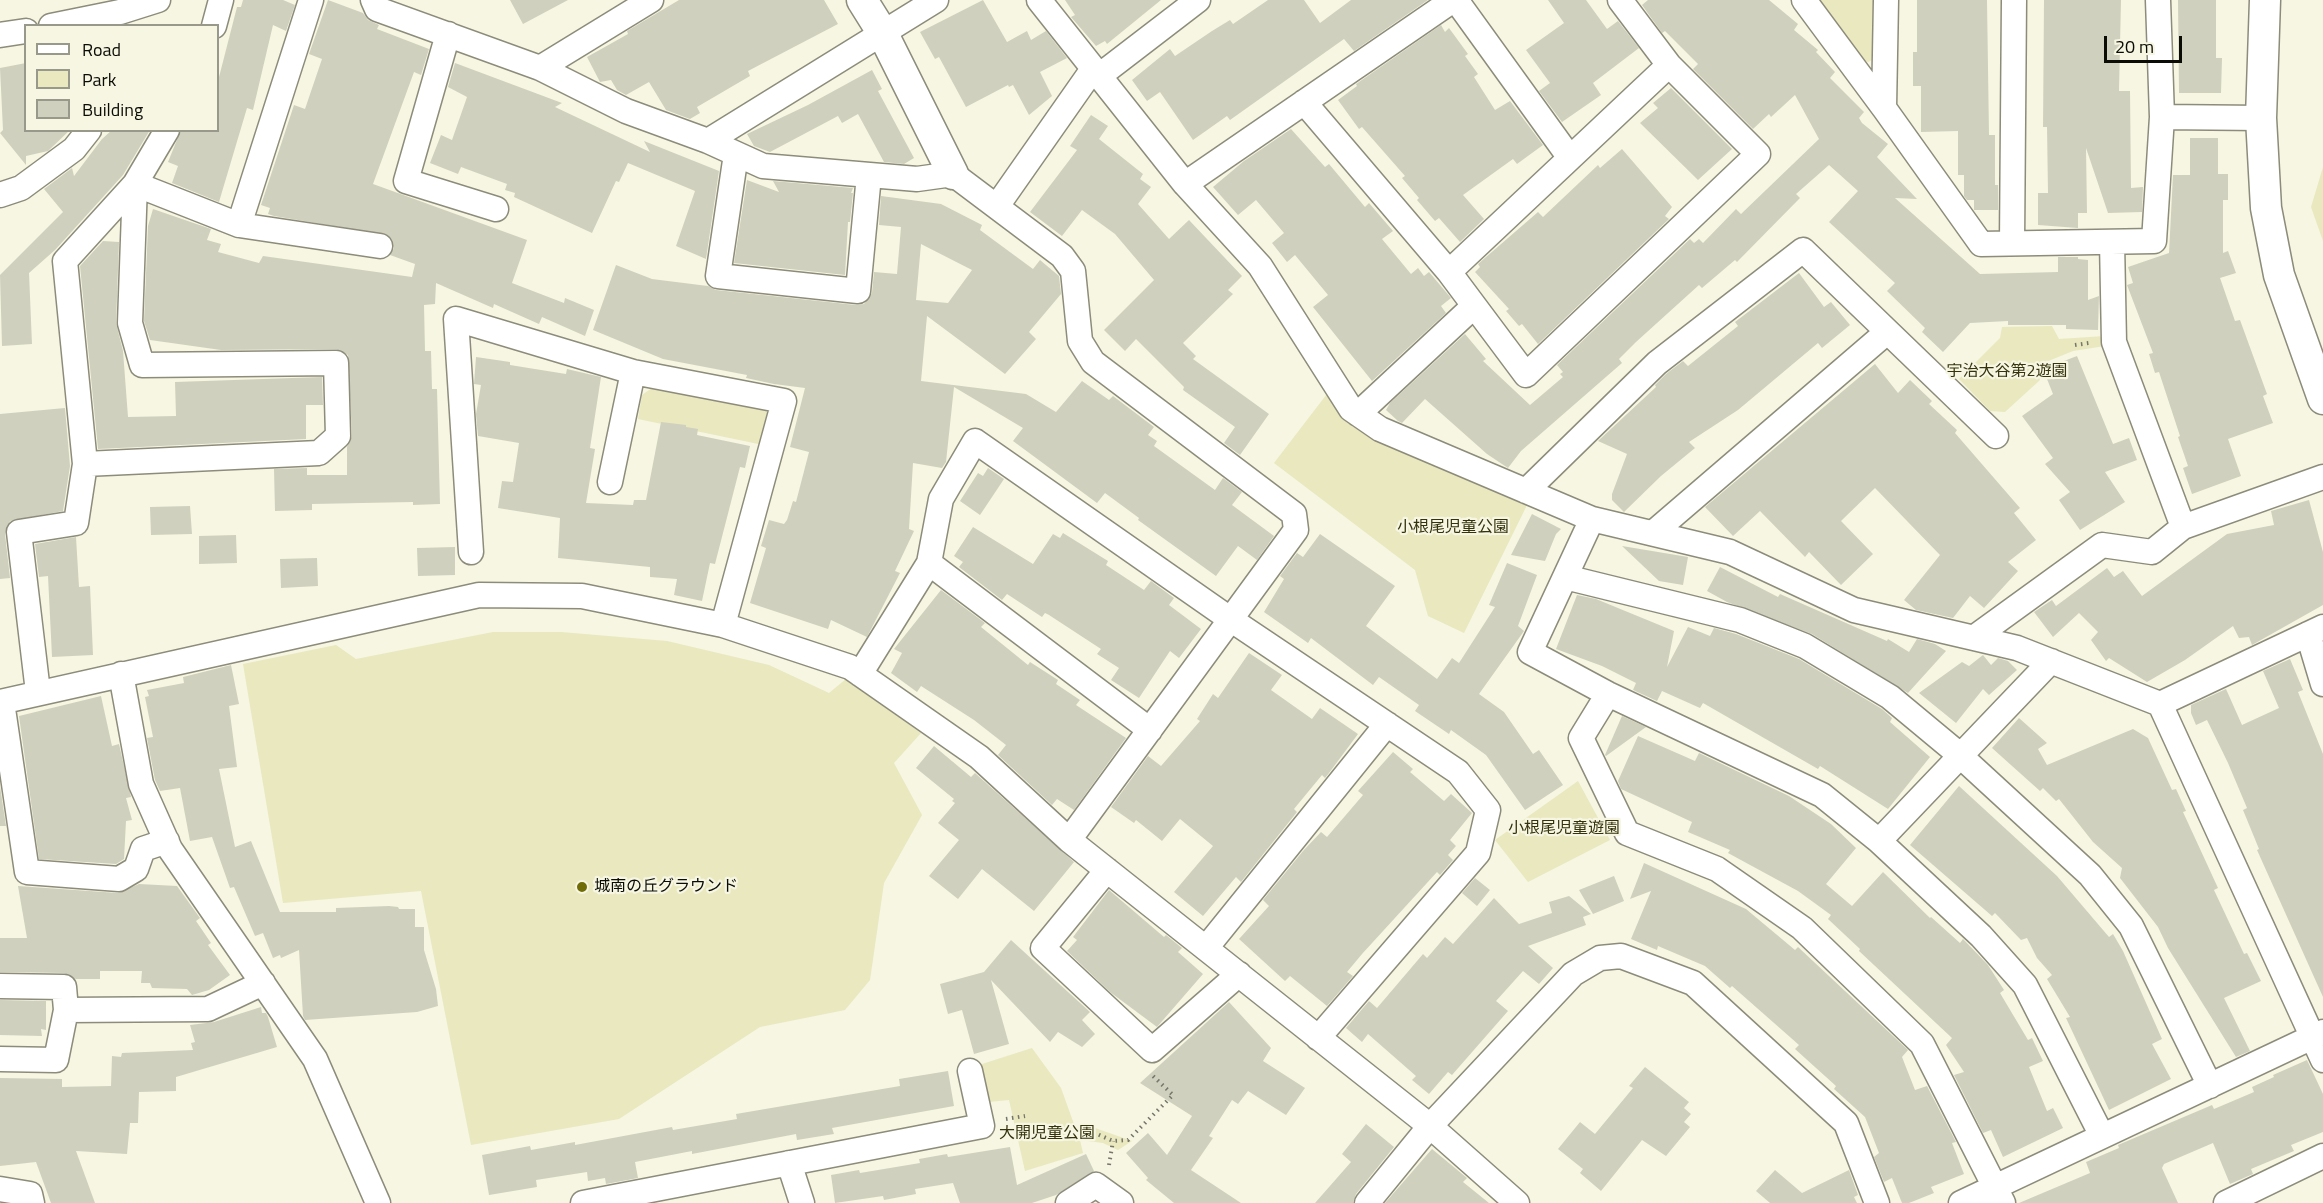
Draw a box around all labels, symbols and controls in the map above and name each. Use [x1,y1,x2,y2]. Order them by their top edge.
legend [24,24,219,132]
scale bar [2107,24,2185,62]
text: 20 m [2115,33,2154,60]
text: Road [82,36,121,63]
text: Park [82,66,116,93]
text: Building [82,96,143,123]
park label: 宇治大谷第2遊園 [1947,362,2067,382]
park label: 小根尾児童公園 [1397,518,1509,538]
park label: 小根尾児童遊園 [1508,819,1620,839]
place label: 城南の丘グラウンド [594,877,738,897]
marker: 城南の丘グラウンド [575,880,589,894]
park label: 大開児童公園 [999,1124,1095,1144]

